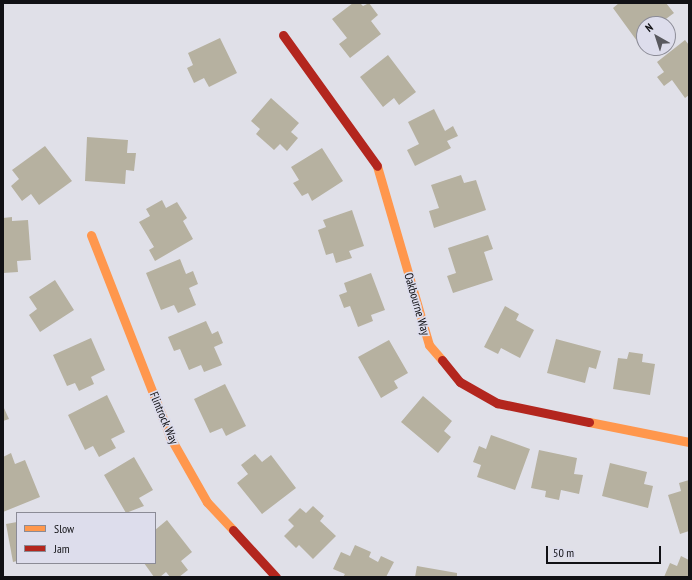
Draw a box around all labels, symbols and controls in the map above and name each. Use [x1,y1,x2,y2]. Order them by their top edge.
north arrow [636,16,676,56]
text: N [642,20,656,35]
street label: Oakbourne Way [401,271,433,337]
street label: Flintrock Way [146,389,182,447]
legend [16,512,156,564]
text: Slow [54,521,74,536]
scale bar [548,538,663,564]
text: Jam [54,541,70,556]
text: 50 m [553,545,574,560]

